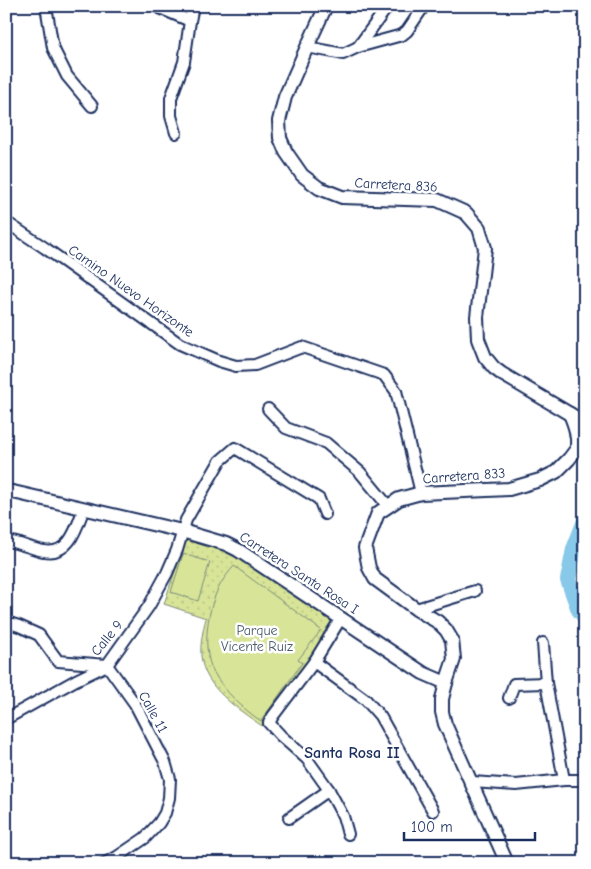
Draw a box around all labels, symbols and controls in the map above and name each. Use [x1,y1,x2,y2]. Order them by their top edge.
street label: Carretera 836 [354,174,438,196]
street label: Camino Nuevo Horizonte [65,241,197,341]
street label: Carretera 833 [422,465,506,487]
street label: Carretera Santa Rosa I [236,528,362,618]
street label: Calle 9 [87,617,127,659]
park label: Parque Vicente Ruiz [221,622,293,655]
street label: Calle 11 [135,688,171,736]
district label: Santa Rosa II [304,744,400,762]
scale bar [404,809,535,841]
text: 100 m [411,818,453,836]

